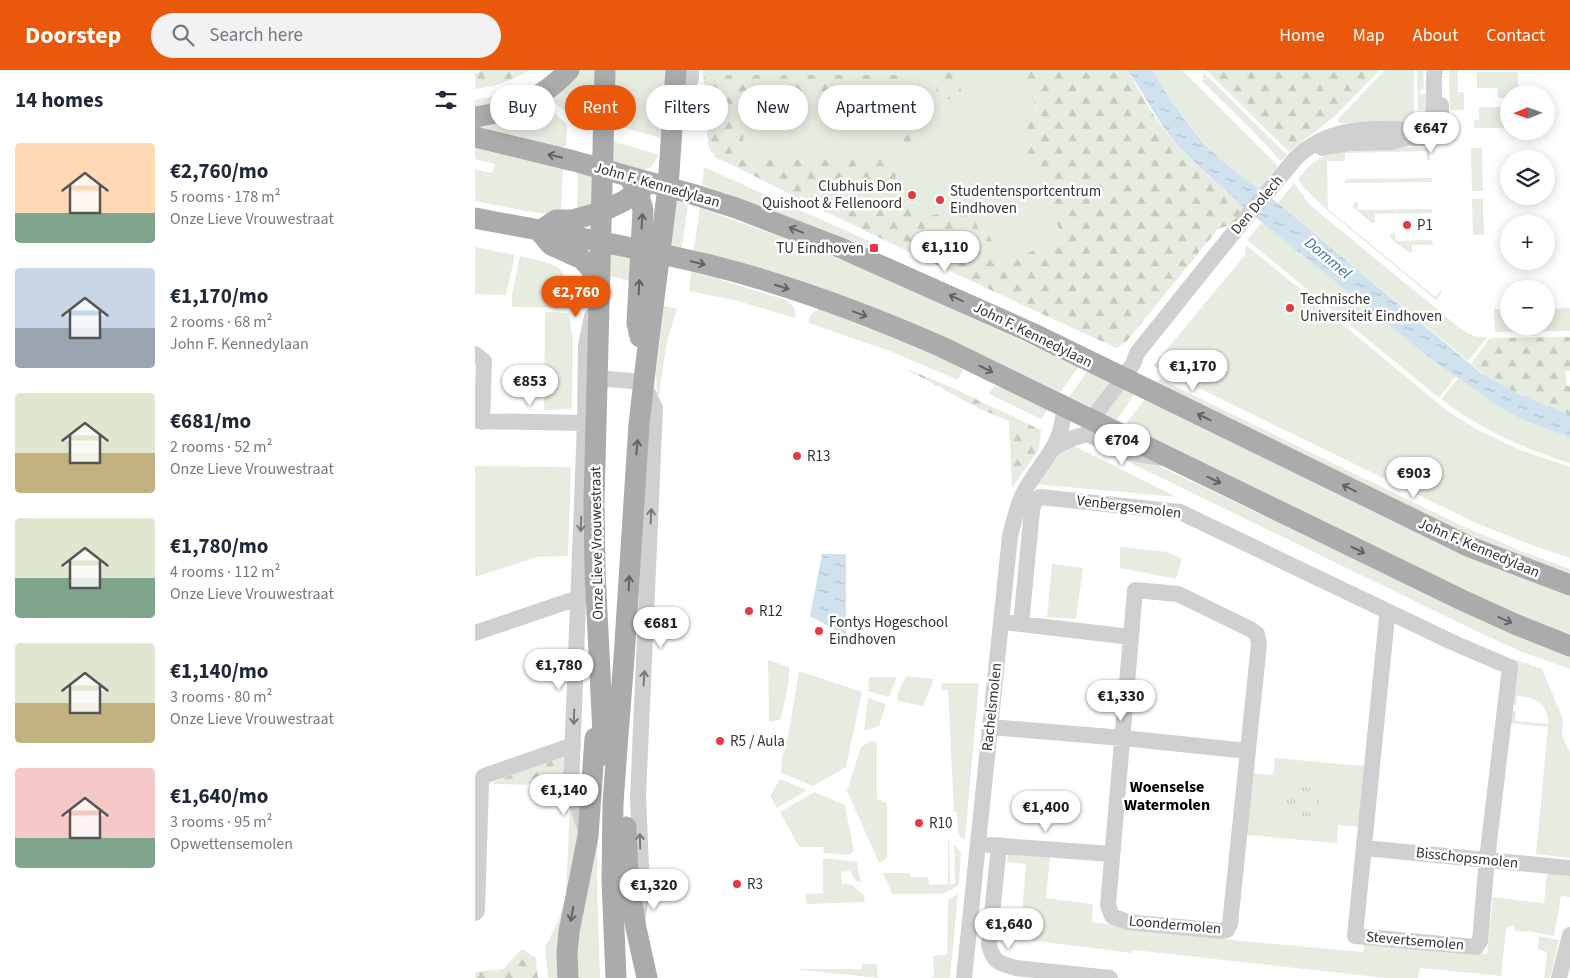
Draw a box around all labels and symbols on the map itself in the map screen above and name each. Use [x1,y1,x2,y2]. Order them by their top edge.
north arrow [1500,85,1555,140]
pin: €647 [1401,112,1461,154]
one-way arrow [548,151,564,160]
street label: John F. Kennedylaan [592,157,722,213]
street label: Den Dolech [1226,171,1288,239]
place label: Clubhuis Don Quishoot & Fellenoord [762,176,902,214]
place label: Studentensportcentrum Eindhoven [950,181,1101,219]
marker: Clubhuis Don Quishoot & Fellenoord [906,189,918,201]
marker: Studentensportcentrum Eindhoven [934,194,946,206]
one-way arrow [638,213,647,229]
place label: P1 [1417,215,1433,236]
marker: P1 [1401,219,1413,231]
one-way arrow [789,225,804,234]
pin: €1,110 [904,230,986,273]
water label: Dommel [1300,232,1356,284]
place label: TU Eindhoven [776,238,864,259]
marker: TU Eindhoven [868,242,880,254]
one-way arrow [690,259,706,268]
pin: €2,760 [535,276,617,318]
one-way arrow [634,279,643,295]
one-way arrow [774,283,789,292]
place label: Technische Universiteit Eindhoven [1300,289,1442,327]
one-way arrow [949,293,964,303]
street label: John F. Kennedylaan [970,297,1096,373]
marker: Technische Universiteit Eindhoven [1284,302,1296,314]
one-way arrow [852,310,867,319]
pin: €1,170 [1152,350,1234,392]
pin: €853 [500,364,560,407]
one-way arrow [978,364,993,374]
one-way arrow [1197,412,1212,422]
pin: €704 [1092,424,1152,466]
one-way arrow [633,439,642,455]
place label: R13 [807,446,830,467]
marker: R13 [791,450,803,462]
pin: €903 [1384,456,1444,499]
street label: Onze Lieve Vrouwestraat [585,466,609,620]
one-way arrow [1206,476,1221,485]
one-way arrow [1342,483,1357,492]
street label: Venbergsemolen [1075,490,1183,524]
one-way arrow [647,508,656,524]
street label: John F. Kennedylaan [1415,513,1543,583]
one-way arrow [577,516,586,532]
one-way arrow [1350,546,1365,555]
one-way arrow [624,575,633,591]
place label: R12 [759,601,782,622]
marker: R12 [743,605,755,617]
pin: €681 [631,606,691,649]
place label: Fontys Hogeschool Eindhoven [829,612,948,650]
one-way arrow [1497,616,1512,625]
marker: Fontys Hogeschool Eindhoven [813,625,825,637]
pin: €1,780 [518,648,600,691]
street label: Rachelsmolen [977,662,1007,752]
one-way arrow [639,670,648,686]
pin: €1,330 [1080,680,1162,722]
one-way arrow [569,709,578,725]
place label: R5 / Aula [730,731,785,752]
marker: R5 / Aula [714,735,726,747]
pin: €1,140 [523,774,605,816]
district label: Woenselse Watermolen [1124,776,1210,816]
pin: €1,400 [1005,790,1087,833]
place label: R10 [929,813,952,834]
marker: R10 [913,817,925,829]
one-way arrow [635,833,645,849]
street label: Bisschopsmolen [1415,842,1519,874]
pin: €1,320 [613,868,695,911]
place label: R3 [747,874,763,895]
marker: R3 [731,878,743,890]
one-way arrow [567,906,577,922]
pin: €1,640 [968,908,1050,950]
street label: Loondermolen [1128,911,1222,939]
street label: Stevertsemolen [1365,926,1465,956]

